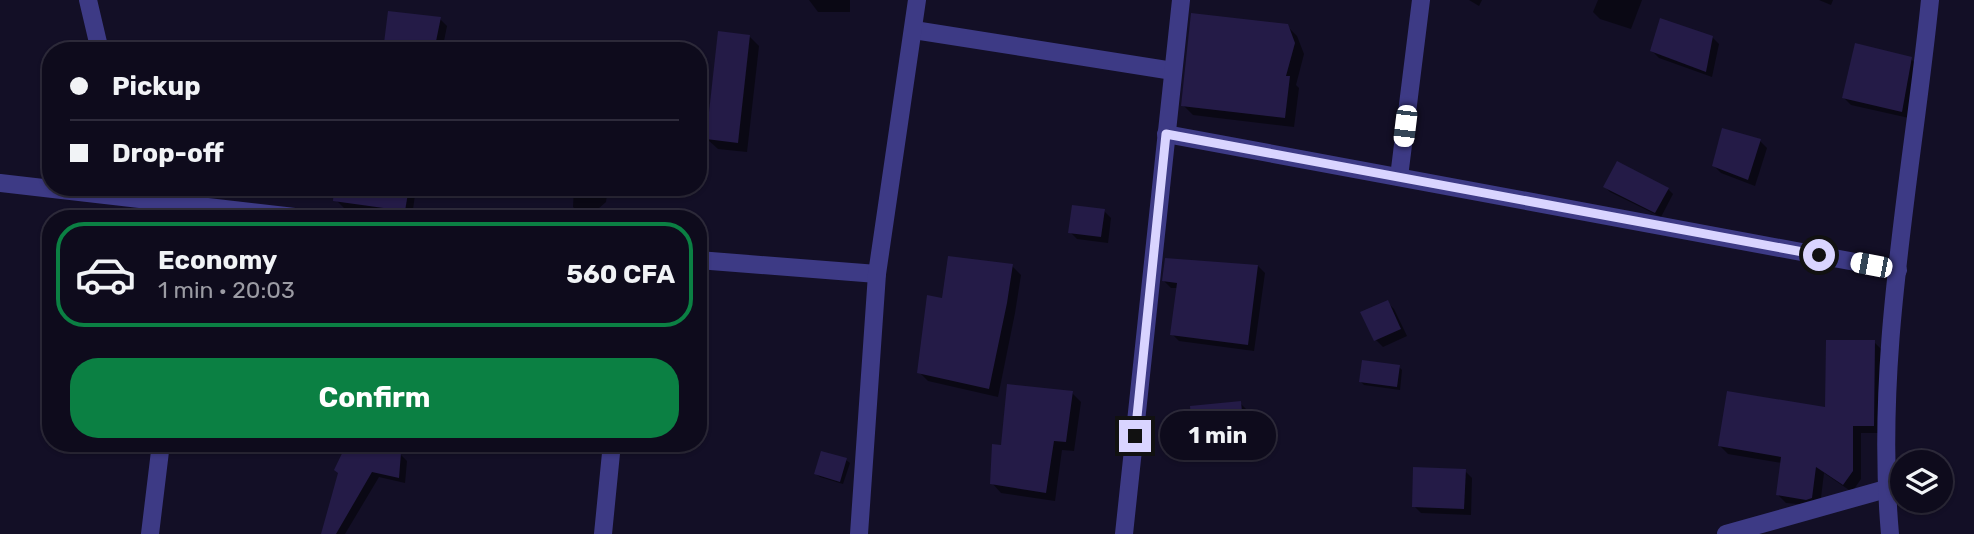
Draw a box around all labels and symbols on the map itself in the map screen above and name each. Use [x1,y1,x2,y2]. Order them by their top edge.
car [1393,104,1418,148]
route start [1803,239,1835,271]
car [1849,251,1894,279]
callout: 1 min [1160,412,1275,460]
route end [1119,420,1151,452]

